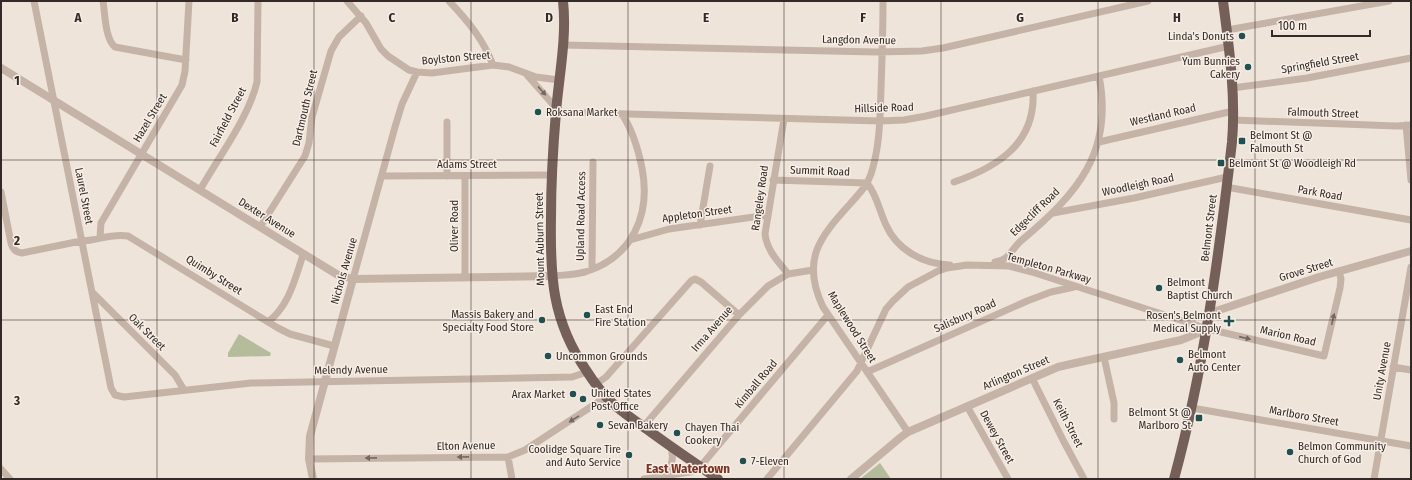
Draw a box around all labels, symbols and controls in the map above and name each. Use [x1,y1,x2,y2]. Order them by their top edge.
text: A [73,10,82,25]
text: B [231,10,239,25]
text: C [389,10,396,25]
text: D [545,10,553,25]
text: E [703,10,709,25]
text: F [860,10,866,25]
text: G [1016,10,1024,25]
text: H [1173,10,1181,25]
scale bar [1272,12,1370,38]
text: 100 m [1278,19,1307,33]
place label: Linda's Donuts [1168,30,1234,43]
marker: Linda's Donuts [1237,31,1247,41]
street label: Langdon Avenue [822,33,896,47]
street label: Boylston Street [421,48,491,67]
street label: Springfield Street [1280,50,1360,76]
place label: Yum Bunnies Cakery [1182,55,1240,81]
marker: Yum Bunnies Cakery [1243,62,1253,72]
street label: Dartmouth Street [290,68,320,148]
text: 1 [14,73,20,88]
street label: Fairfield Street [207,85,249,149]
one-way arrow [537,86,546,96]
street label: Hazel Street [130,91,170,145]
street label: Hillside Road [854,100,914,116]
street label: Westland Road [1129,101,1197,129]
street label: Falmouth Street [1287,105,1359,121]
place label: Roksana Market [546,106,618,119]
marker: Roksana Market [533,107,543,117]
place label: Belmont St @ Falmouth St [1250,129,1312,155]
marker: Belmont St @ Falmouth St [1237,136,1247,146]
place label: Belmont St @ Woodleigh Rd [1229,157,1356,170]
street label: Adams Street [437,158,497,171]
marker: Belmont St @ Woodleigh Rd [1216,158,1226,168]
street label: Summit Road [790,163,850,179]
street label: Rangeley Road [749,164,771,232]
street label: Laurel Street [72,167,96,226]
street label: Upland Road Access [574,171,588,261]
street label: Woodleigh Road [1101,171,1175,199]
street label: Park Road [1297,183,1343,203]
street label: Edgecliff Road [1008,185,1062,239]
street label: Mount Auburn Street [533,192,547,286]
street label: Belmont Street [1198,193,1220,262]
street label: Dexter Avenue [236,195,298,241]
street label: Oliver Road [448,200,461,252]
street label: Appleton Street [661,203,733,225]
text: 2 [13,233,20,248]
street label: Nichols Avenue [328,236,360,306]
street label: Templeton Parkway [1005,250,1093,286]
street label: Quimby Street [183,252,245,298]
street label: Grove Street [1278,256,1335,284]
place label: Belmont Baptist Church [1167,276,1233,302]
marker: Belmont Baptist Church [1154,283,1164,293]
street label: Maplewood Street [825,289,879,365]
street label: Salisbury Road [932,296,998,336]
place label: East End Fire Station [595,303,646,329]
street label: Irma Avenue [689,304,735,354]
place label: Massis Bakery and Specialty Food Store [442,308,534,334]
place label: Rosen's Belmont Medical Supply [1146,309,1221,335]
marker: East End Fire Station [582,310,592,320]
street label: Oak Street [126,311,168,353]
one-way arrow [1331,312,1337,325]
marker: Massis Bakery and Specialty Food Store [537,315,547,325]
marker: Rosen's Belmont Medical Supply [1224,316,1234,326]
street label: Marion Road [1259,323,1317,349]
one-way arrow [1239,335,1252,341]
street label: Unity Avenue [1370,341,1394,401]
place label: Belmont Auto Center [1188,348,1241,374]
place label: Uncommon Grounds [556,350,648,363]
marker: Uncommon Grounds [543,351,553,361]
street label: Arlington Street [981,353,1052,393]
marker: Belmont Auto Center [1175,355,1185,365]
street label: Kimball Road [732,357,780,411]
street label: Melendy Avenue [314,363,388,377]
place label: United States Post Office [591,387,652,413]
place label: Arax Market [512,388,565,401]
marker: Arax Market [568,389,578,399]
text: 3 [13,393,20,408]
marker: United States Post Office [578,394,588,404]
street label: Keith Street [1050,396,1086,450]
street label: Marlboro Street [1268,403,1340,429]
place label: Belmont St @ Marlboro St [1129,406,1191,432]
street label: Dewey Street [977,408,1017,466]
marker: Belmont St @ Marlboro St [1194,413,1204,423]
one-way arrow [569,415,579,423]
place label: Sevan Bakery [608,419,668,432]
marker: Sevan Bakery [595,420,605,430]
place label: Chayen Thai Cookery [685,421,739,447]
marker: Chayen Thai Cookery [672,428,682,438]
street label: Elton Avenue [437,439,495,453]
place label: Belmon Community Church of God [1298,440,1386,466]
place label: Coolidge Square Tire and Auto Service [529,443,621,469]
marker: Belmon Community Church of God [1285,447,1295,457]
marker: Coolidge Square Tire and Auto Service [624,450,634,460]
one-way arrow [456,454,469,460]
one-way arrow [365,455,377,462]
place label: 7-Eleven [751,455,789,468]
marker: 7-Eleven [738,456,748,466]
district label: East Watertown [646,461,730,476]

